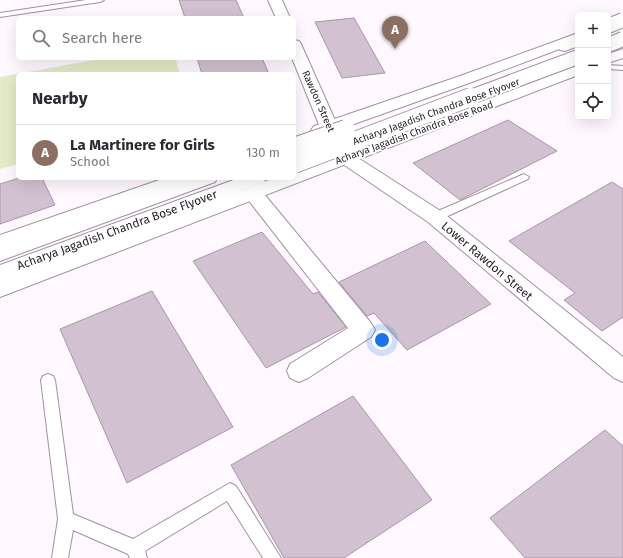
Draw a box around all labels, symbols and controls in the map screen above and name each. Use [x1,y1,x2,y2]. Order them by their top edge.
map controls [575,12,611,120]
button: + [575,12,611,48]
search box [16,16,296,60]
pin: A [382,16,408,49]
icon: search [30,27,52,49]
text: Search here [62,29,142,47]
button: − [575,48,611,84]
street label: Rawdon Street [299,69,337,134]
street label: Acharya Jagadish Chandra Bose Flyover [351,76,522,148]
button: locate [575,84,611,120]
text: Nearby [32,88,87,109]
street label: Acharya Jagadish Chandra Bose Road [334,99,495,167]
text: La Martinere for Girls [70,136,215,154]
text: A [41,145,49,160]
text: 130 m [246,145,280,160]
text: School [70,154,110,169]
street label: Acharya Jagadish Chandra Bose Flyover [15,187,219,273]
street label: Lower Rawdon Street [439,219,536,304]
your location [372,330,392,350]

